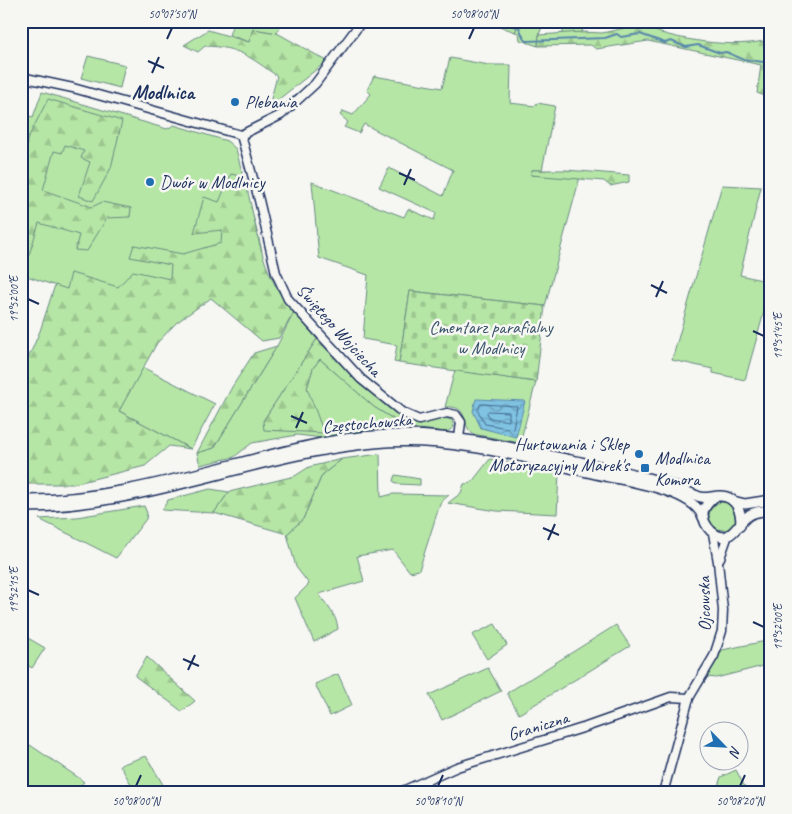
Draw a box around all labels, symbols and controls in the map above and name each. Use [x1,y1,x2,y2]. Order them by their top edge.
text: 50°07'50"N [148,6,197,22]
text: 50°08'00"N [450,6,499,22]
district label: Modlnica [132,80,196,105]
place label: Plebania [245,91,298,113]
marker: Plebania [229,96,241,108]
place label: Dwór w Modlnicy [160,171,267,193]
marker: Dwór w Modlnicy [144,176,156,188]
text: 19°52'00"E [6,274,22,322]
street label: Świętego Wojciecha [292,279,387,382]
text: 19°51'45"E [770,311,786,359]
park label: Cmentarz parafialny w Modlnicy [429,316,555,359]
street label: Częstochowska [321,408,414,438]
place label: Hurtowania i Sklep Motoryzacyjny Marek's [489,433,631,476]
place label: Modlnica Komora [655,447,711,490]
marker: Hurtowania i Sklep Motoryzacyjny Marek's [633,448,645,460]
marker: Modlnica Komora [639,462,651,474]
text: 19°52'15"E [6,565,22,613]
street label: Ojcowska [692,575,715,632]
text: 19°52'00"E [770,602,786,650]
street label: Graniczna [505,706,573,746]
north arrow [700,722,750,772]
text: N [725,744,745,761]
text: 50°08'00"N [112,793,161,809]
text: 50°08'10"N [414,793,463,809]
text: 50°08'20"N [716,793,765,809]

